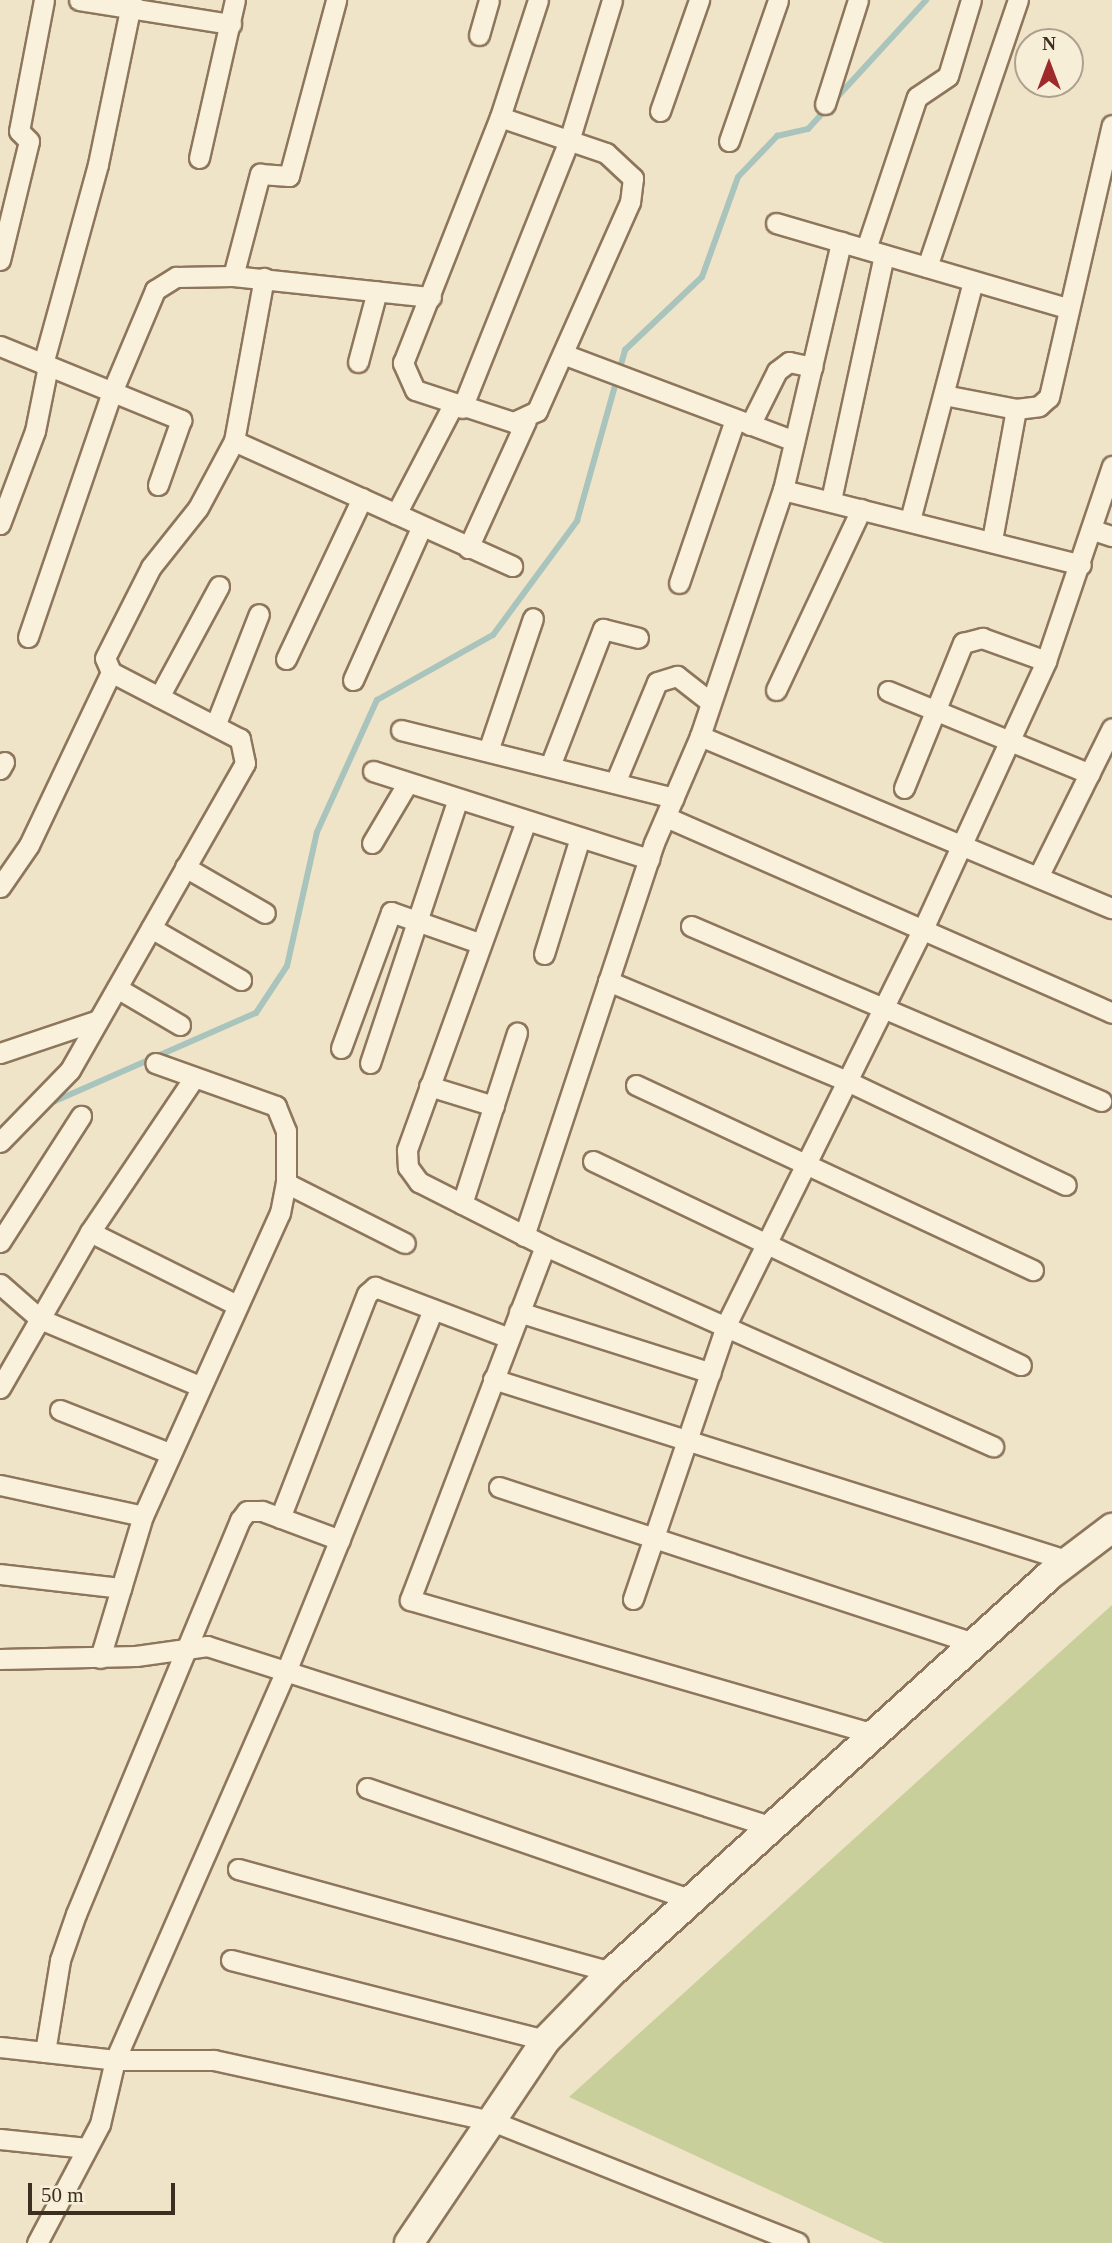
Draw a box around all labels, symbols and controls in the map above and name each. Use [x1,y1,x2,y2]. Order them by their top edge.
north arrow [1014,28,1084,98]
text: N [1042,33,1056,54]
scale bar [32,2170,178,2214]
text: 50 m [41,2183,84,2207]

